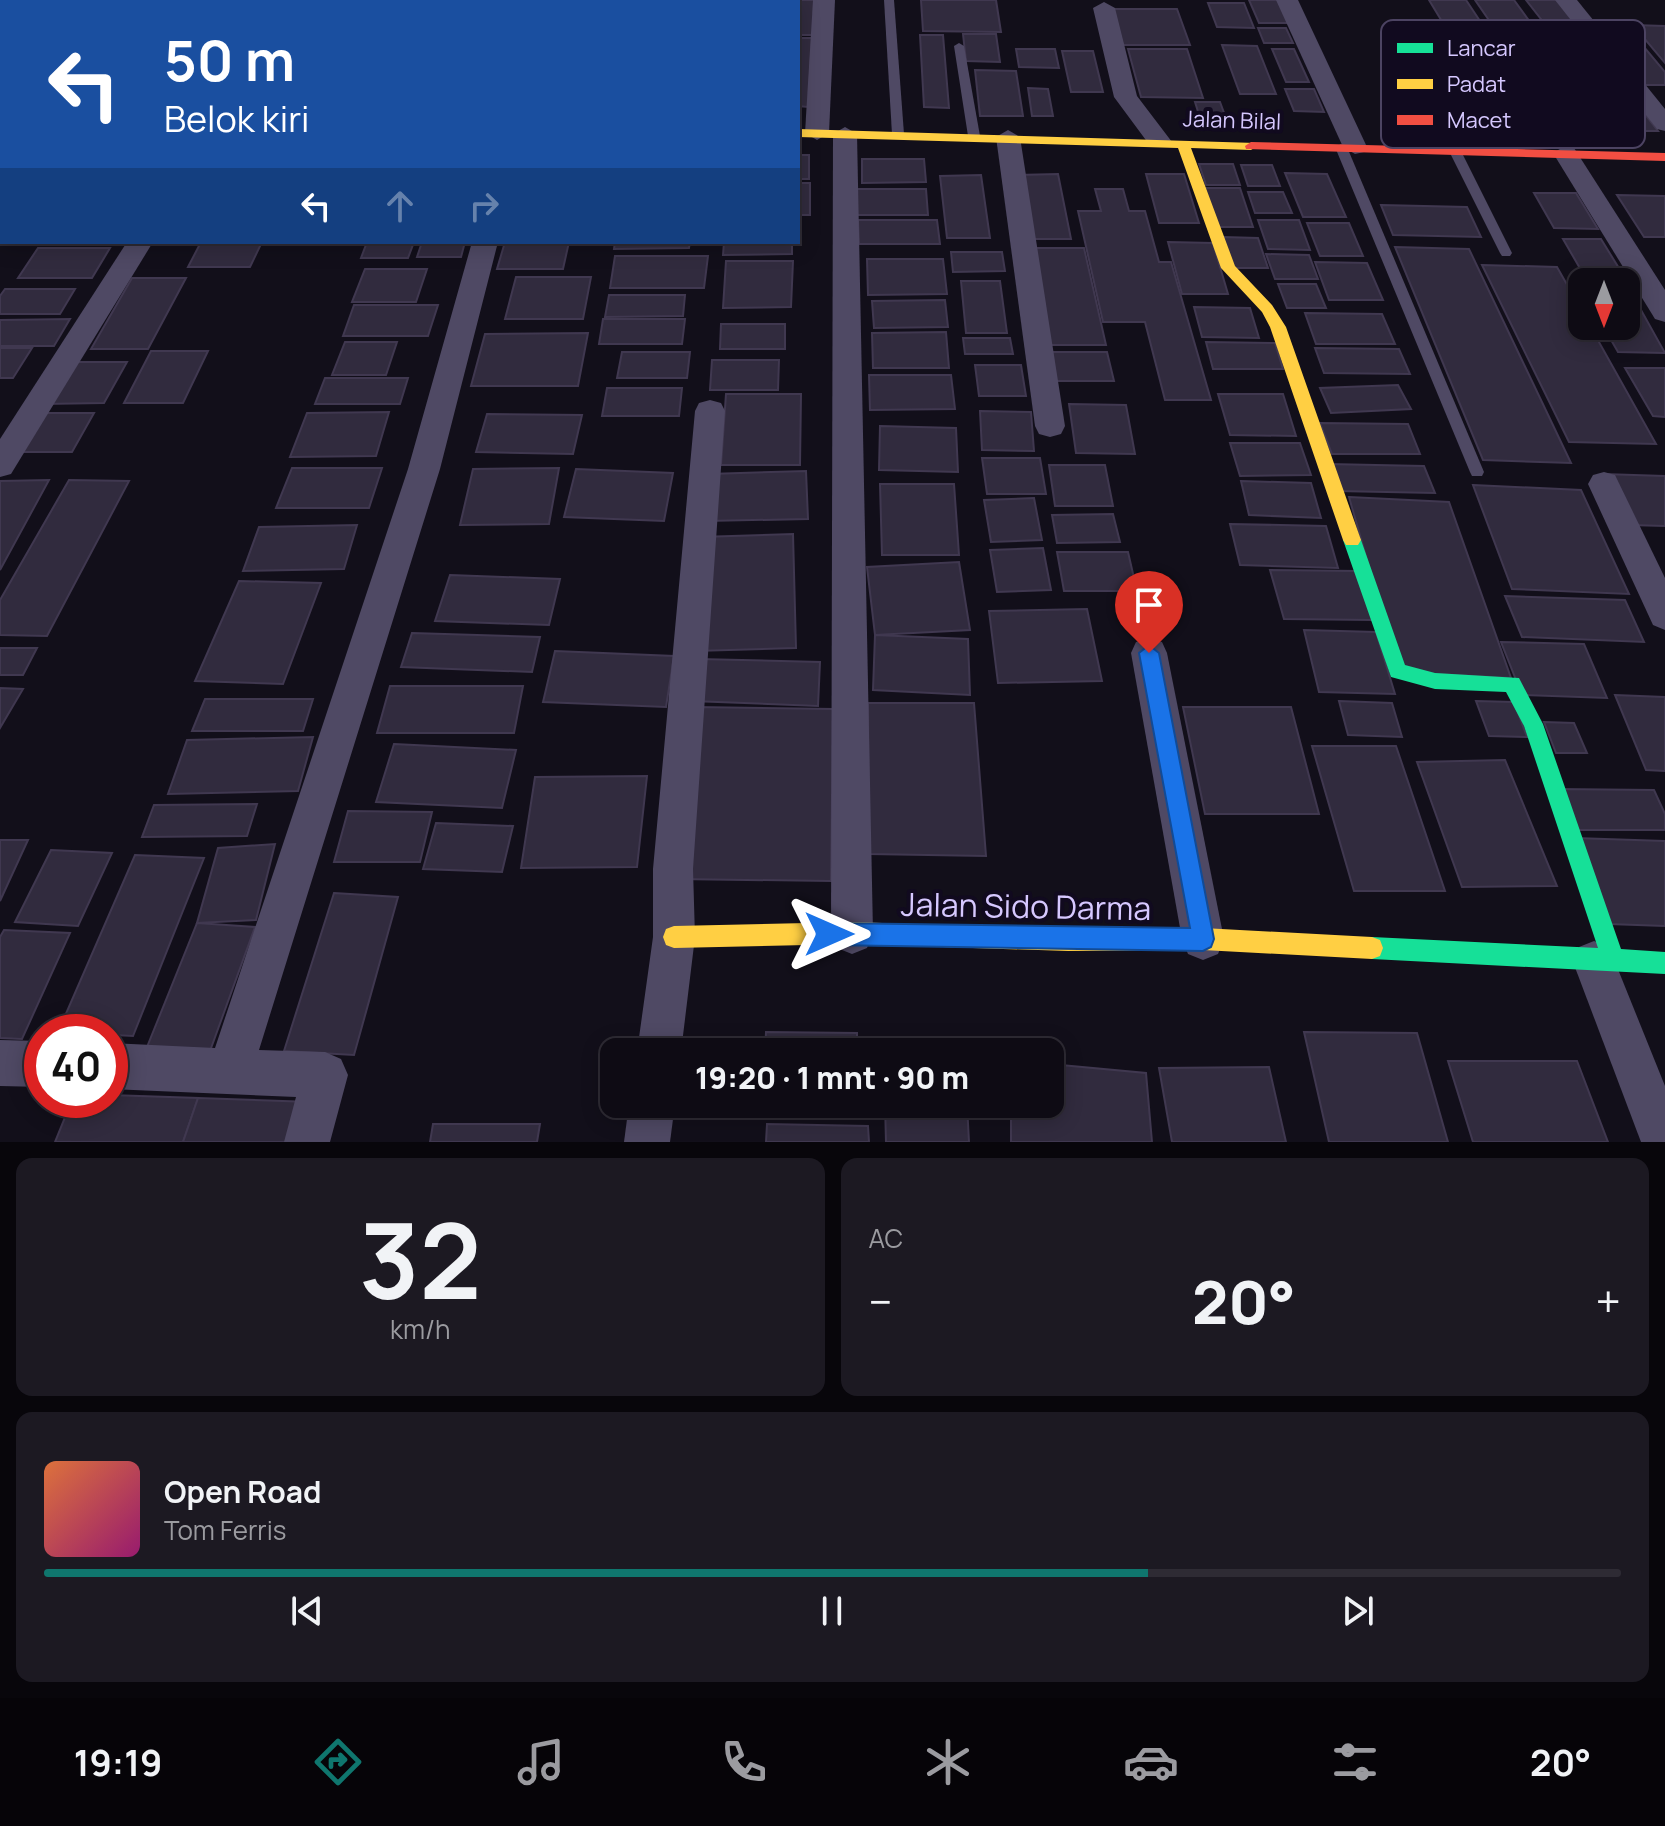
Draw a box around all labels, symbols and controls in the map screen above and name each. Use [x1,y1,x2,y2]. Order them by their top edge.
legend [1381,20,1645,148]
text: 50 m [164,21,295,98]
icon: left [32,32,136,136]
text: Lancar [1447,33,1516,63]
text: Padat [1447,69,1506,99]
text: Belok kiri [164,94,310,143]
street label: Jalan Bilal [1182,103,1282,137]
text: Macet [1447,105,1511,135]
icon: left [294,184,338,228]
icon: ahead [378,184,422,228]
icon: right [462,184,506,228]
north arrow [1568,268,1640,340]
map controls [1568,268,1640,340]
pin [1115,571,1183,653]
icon: arrive [1127,583,1171,627]
street label: Jalan Sido Darma [900,882,1152,930]
position arrow [787,892,871,976]
speed limit sign: 40 [24,1014,128,1118]
text: 19:20 · 1 mnt · 90 m [695,1057,969,1098]
text: 32 [359,1188,481,1330]
text: AC [869,1220,903,1256]
text: 20° [1192,1260,1296,1342]
text: − [869,1271,892,1331]
text: + [1596,1271,1621,1331]
text: km/h [390,1311,450,1347]
text: Open Road [164,1471,321,1512]
text: Tom Ferris [164,1512,286,1548]
icon: previous [285,1589,329,1633]
icon: pause [810,1589,854,1633]
icon: next [1336,1589,1380,1633]
icon: directions [310,1734,366,1790]
icon: music [513,1734,569,1790]
icon: phone [716,1734,772,1790]
icon: climate [920,1734,976,1790]
icon: car [1123,1734,1179,1790]
icon: filters [1327,1734,1383,1790]
text: 19:19 [74,1738,162,1787]
text: 20° [1530,1738,1591,1787]

